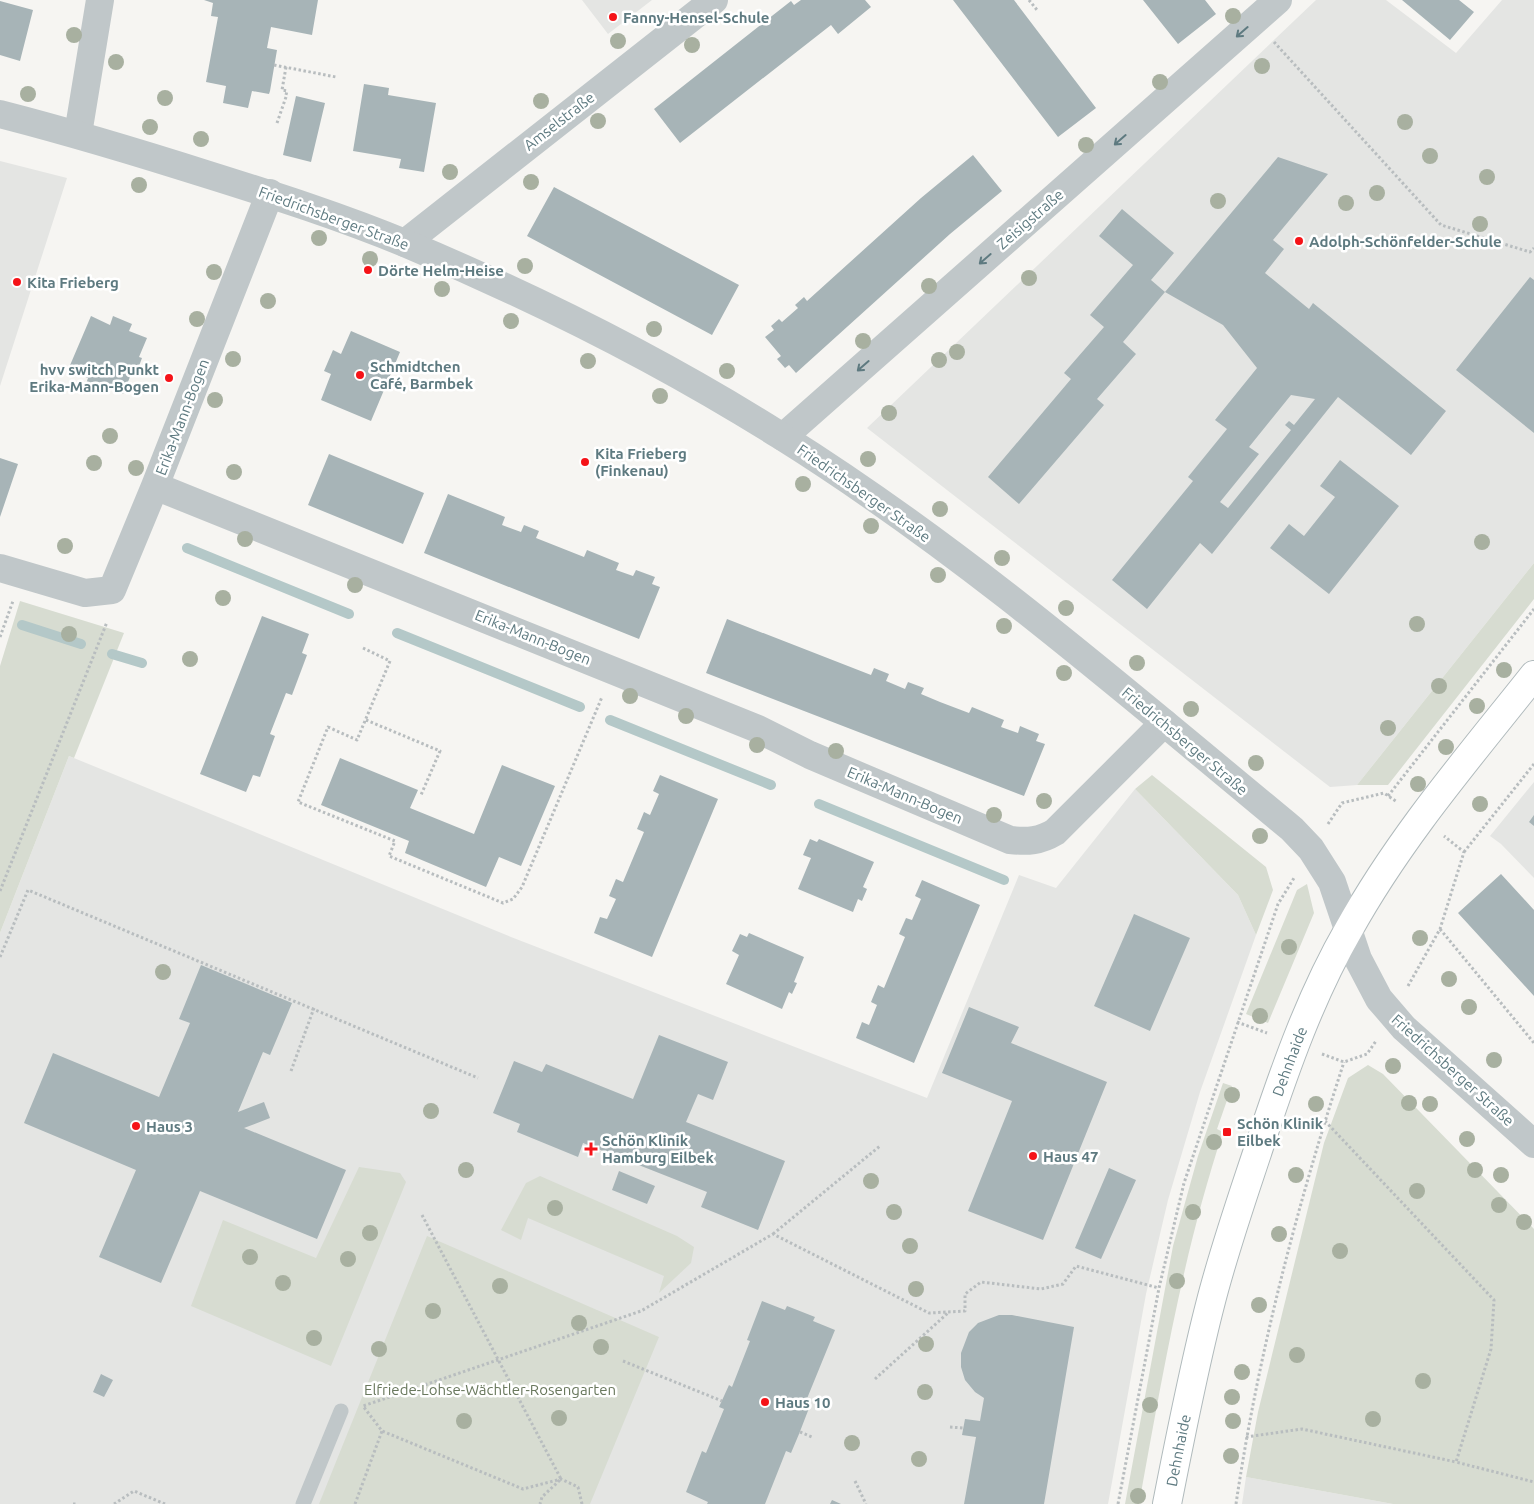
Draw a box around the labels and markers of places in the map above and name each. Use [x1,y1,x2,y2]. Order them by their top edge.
place label: Fanny-Hensel-Schule [623,9,769,26]
marker: Fanny-Hensel-Schule [607,11,619,23]
place label: Adolph-Schönfelder-Schule [1309,233,1502,250]
marker: Adolph-Schönfelder-Schule [1293,235,1305,247]
place label: Dörte Helm-Heise [378,262,504,279]
marker: Dörte Helm-Heise [362,264,374,276]
place label: Kita Frieberg [27,274,119,291]
marker: Kita Frieberg [11,276,23,288]
place label: Schmidtchen Café, Barmbek [370,358,474,392]
place label: hvv switch Punkt Erika-Mann-Bogen [29,361,160,395]
marker: Schmidtchen Café, Barmbek [354,369,366,381]
marker: hvv switch Punkt Erika-Mann-Bogen [163,372,175,384]
place label: Kita Frieberg (Finkenau) [595,445,687,479]
marker: Kita Frieberg (Finkenau) [579,456,591,468]
place label: Schön Klinik Eilbek [1237,1115,1324,1149]
place label: Haus 3 [146,1118,193,1135]
marker: Haus 3 [130,1120,142,1132]
marker: Schön Klinik Eilbek [1221,1126,1233,1138]
place label: Schön Klinik Hamburg Eilbek [602,1132,714,1166]
marker: Schön Klinik Hamburg Eilbek [584,1142,598,1156]
place label: Haus 47 [1043,1148,1098,1165]
marker: Haus 47 [1027,1150,1039,1162]
place label: Haus 10 [775,1394,830,1411]
marker: Haus 10 [759,1396,771,1408]

